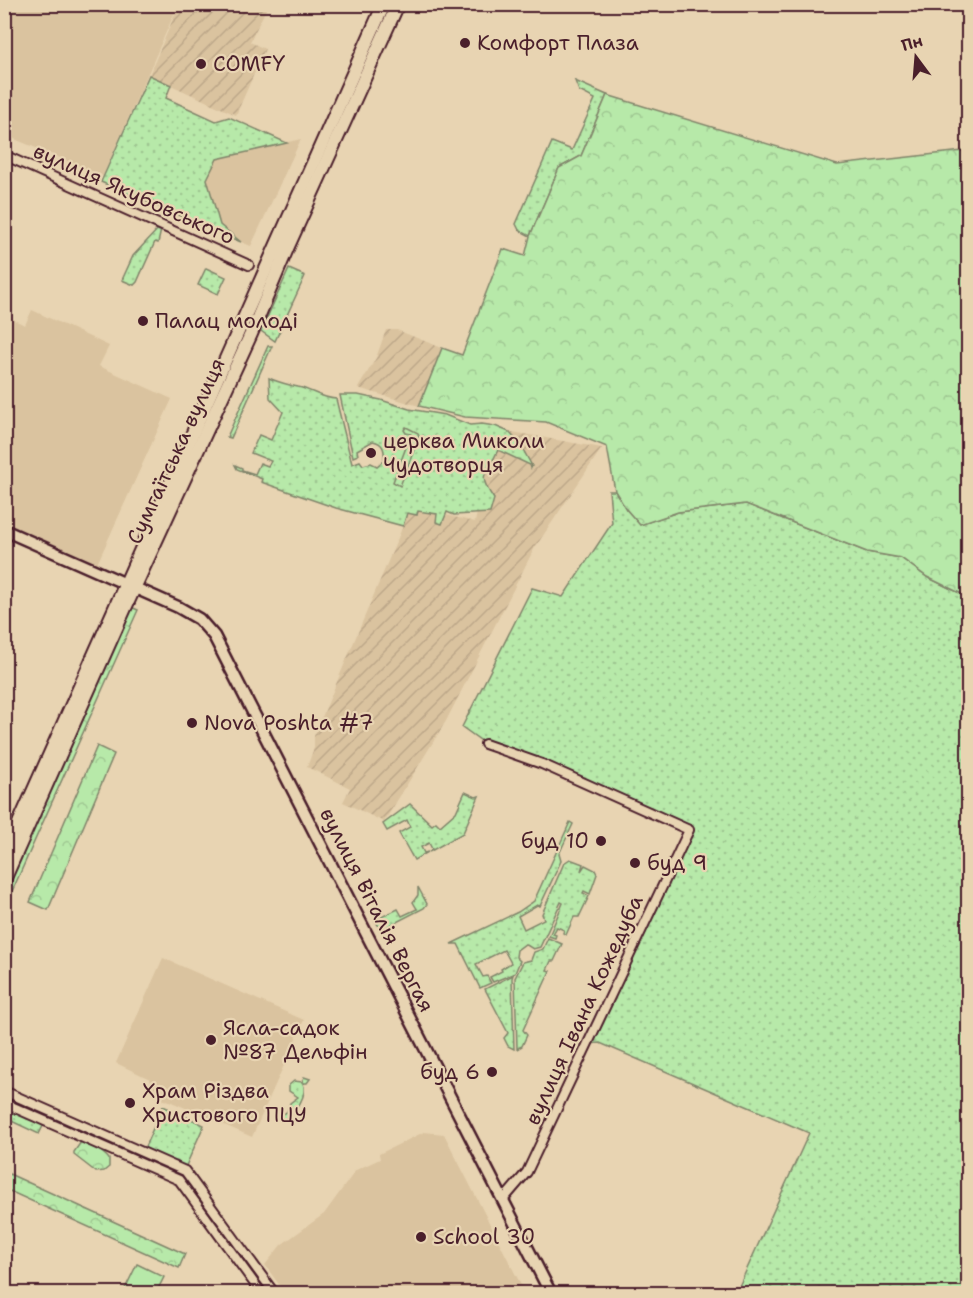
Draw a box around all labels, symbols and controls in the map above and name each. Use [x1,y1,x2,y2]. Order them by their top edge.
north arrow [886,27,946,87]
place label: Комфорт Плаза [477,29,639,57]
text: Пн [899,30,925,56]
marker: Комфорт Плаза [458,36,472,50]
place label: COMFY [213,50,285,78]
marker: COMFY [194,57,208,71]
street label: вулиця Якубовського [29,137,239,251]
place label: Палац молоді [155,307,298,335]
marker: Палац молоді [136,314,150,328]
street label: Сумгаїтська вулиця [121,353,231,549]
place label: церква Миколи Чудотворця [383,427,545,479]
marker: церква Миколи Чудотворця [364,446,378,460]
place label: Nova Poshta #7 [204,709,374,737]
marker: Nova Poshta #7 [185,716,199,730]
street label: вулиця Віталія Вергая [313,803,441,1017]
place label: буд 10 [521,827,589,855]
marker: буд 10 [594,834,608,848]
place label: буд 9 [647,849,707,877]
marker: буд 9 [628,856,642,870]
street label: вулиця Івана Кожедуба [518,891,650,1129]
place label: Ясла-садок №87 Дельфін [223,1014,368,1066]
marker: Ясла-садок №87 Дельфін [204,1033,218,1047]
place label: буд 6 [420,1058,480,1086]
marker: буд 6 [485,1065,499,1079]
place label: Храм Різдва Христового ПЦУ [142,1077,307,1129]
marker: Храм Різдва Христового ПЦУ [123,1096,137,1110]
place label: School 30 [433,1223,535,1251]
marker: School 30 [414,1230,428,1244]

